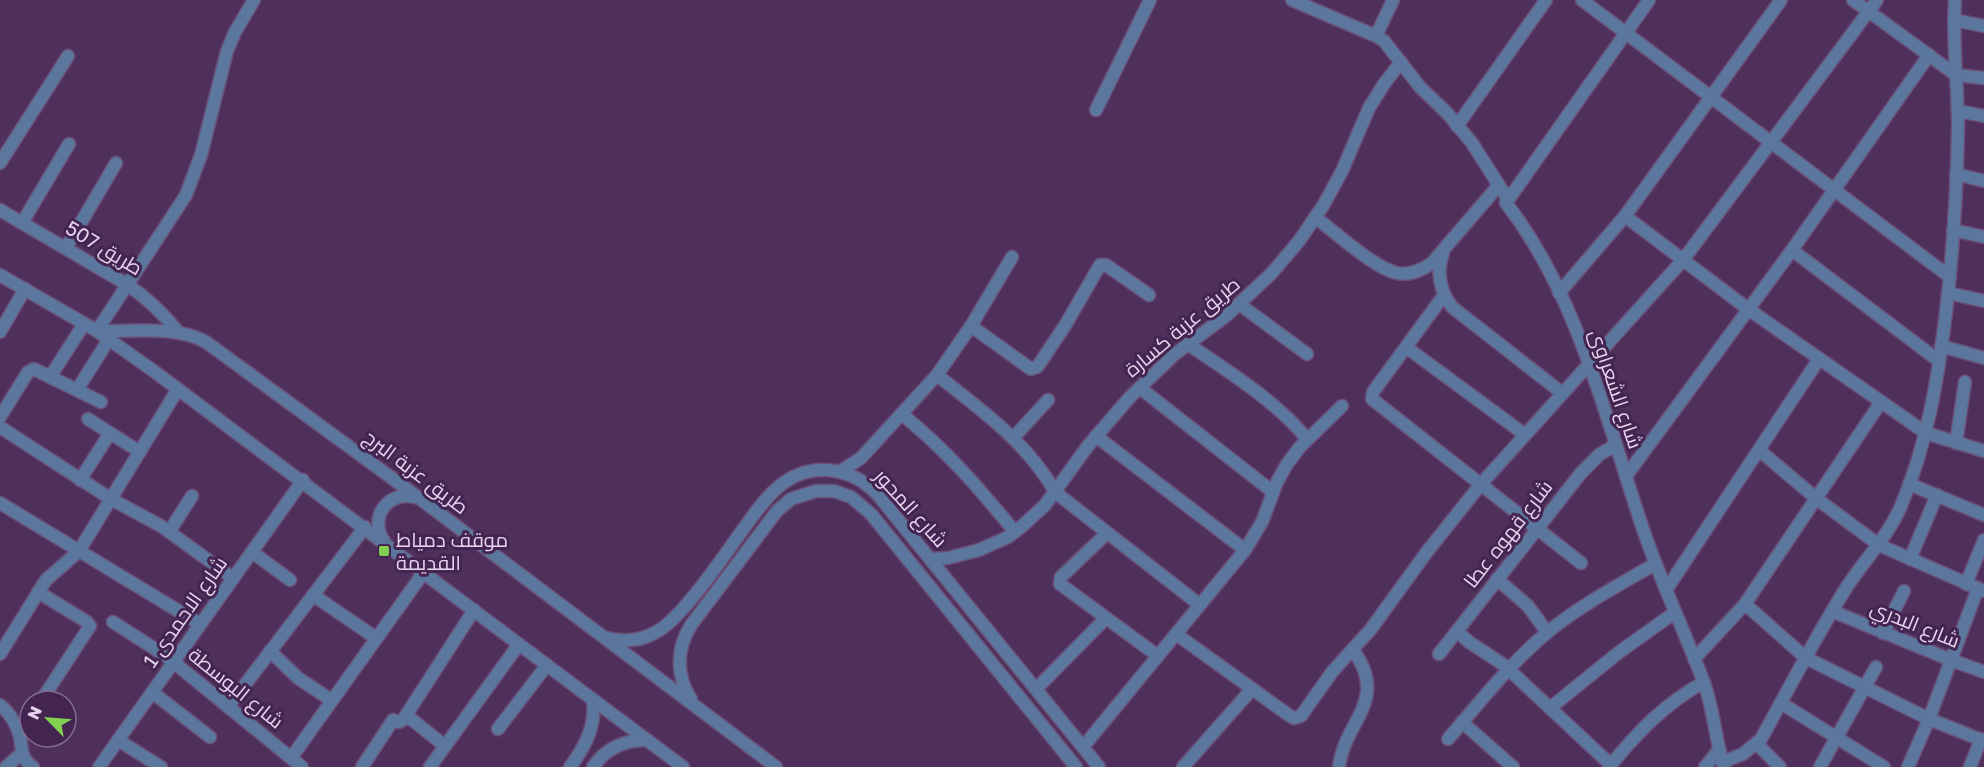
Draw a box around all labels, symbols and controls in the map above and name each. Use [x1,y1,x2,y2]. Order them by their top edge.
street label: طريق 507 [61,215,147,281]
street label: طريق عزبة كسارة [1119,271,1245,383]
street label: شارع الشعراوى [1582,326,1649,453]
street label: طريق عزبة البرج [358,424,474,521]
street label: شارع المحور [867,463,953,553]
street label: شارع قهوه عطا [1458,475,1559,594]
place label: موقف دمياط القديمة [396,527,508,574]
marker: موقف دمياط القديمة [377,544,391,558]
street label: شارع الاحمدى 1 [137,551,234,673]
street label: شارع البدري [1865,594,1964,657]
street label: شارع البوسطة [182,642,289,735]
north arrow [18,689,78,749]
text: N [23,703,46,722]

